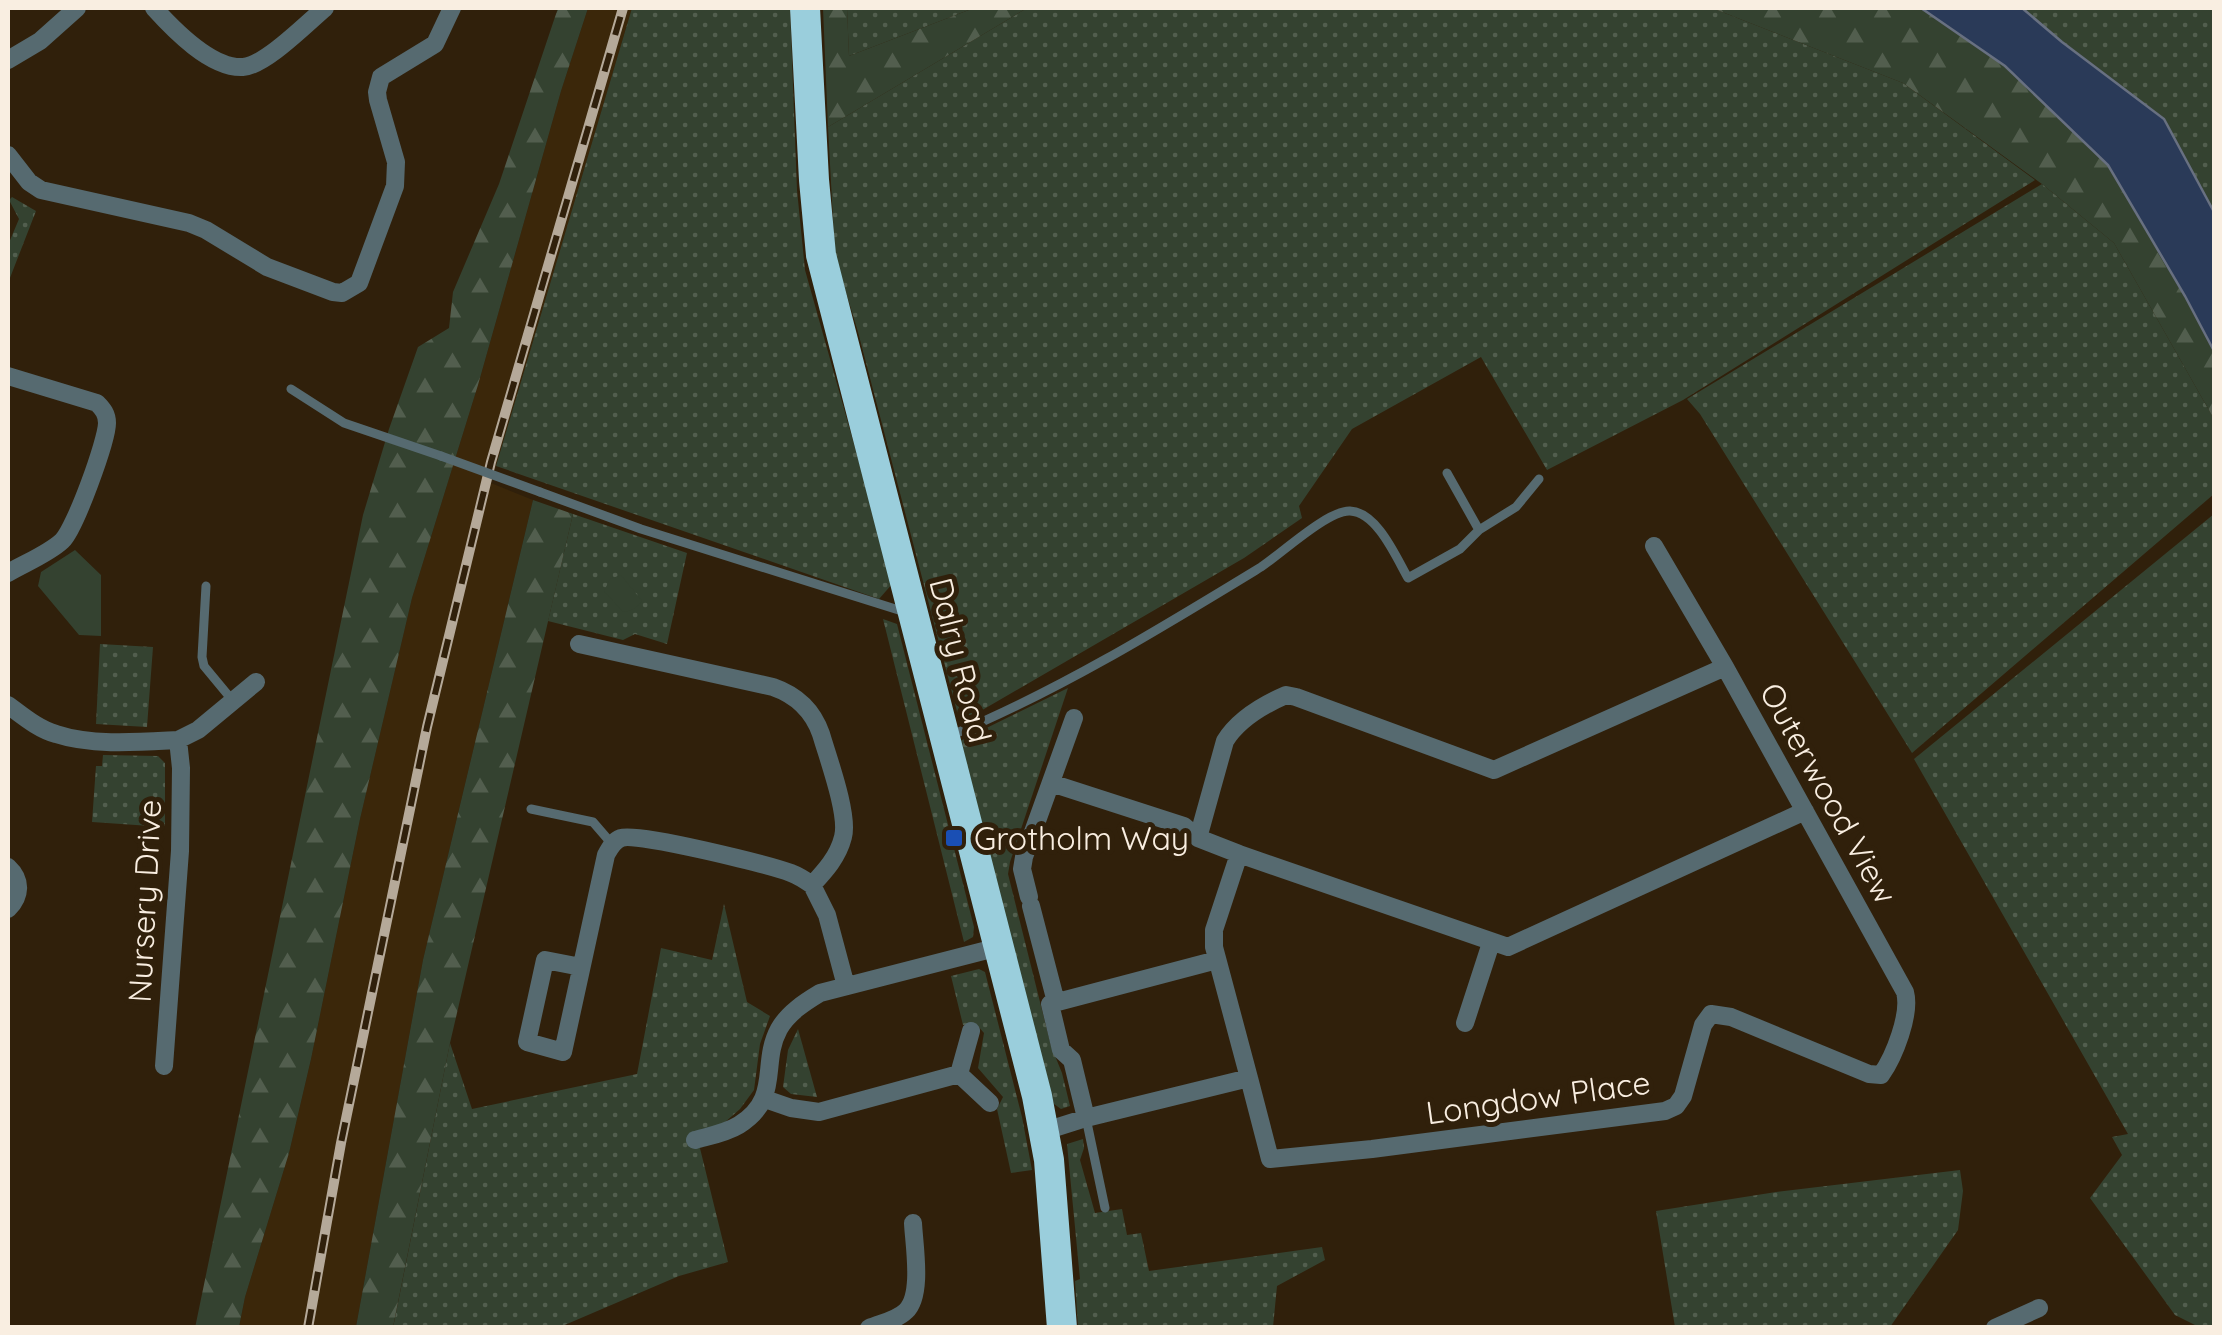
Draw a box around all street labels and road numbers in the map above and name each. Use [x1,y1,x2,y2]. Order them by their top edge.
street label: Dalry Road [921,573,1001,747]
street label: Outerwood View [1752,675,1906,911]
street label: Nursery Drive [119,799,169,1003]
street label: Longdow Place [1423,1061,1653,1133]

